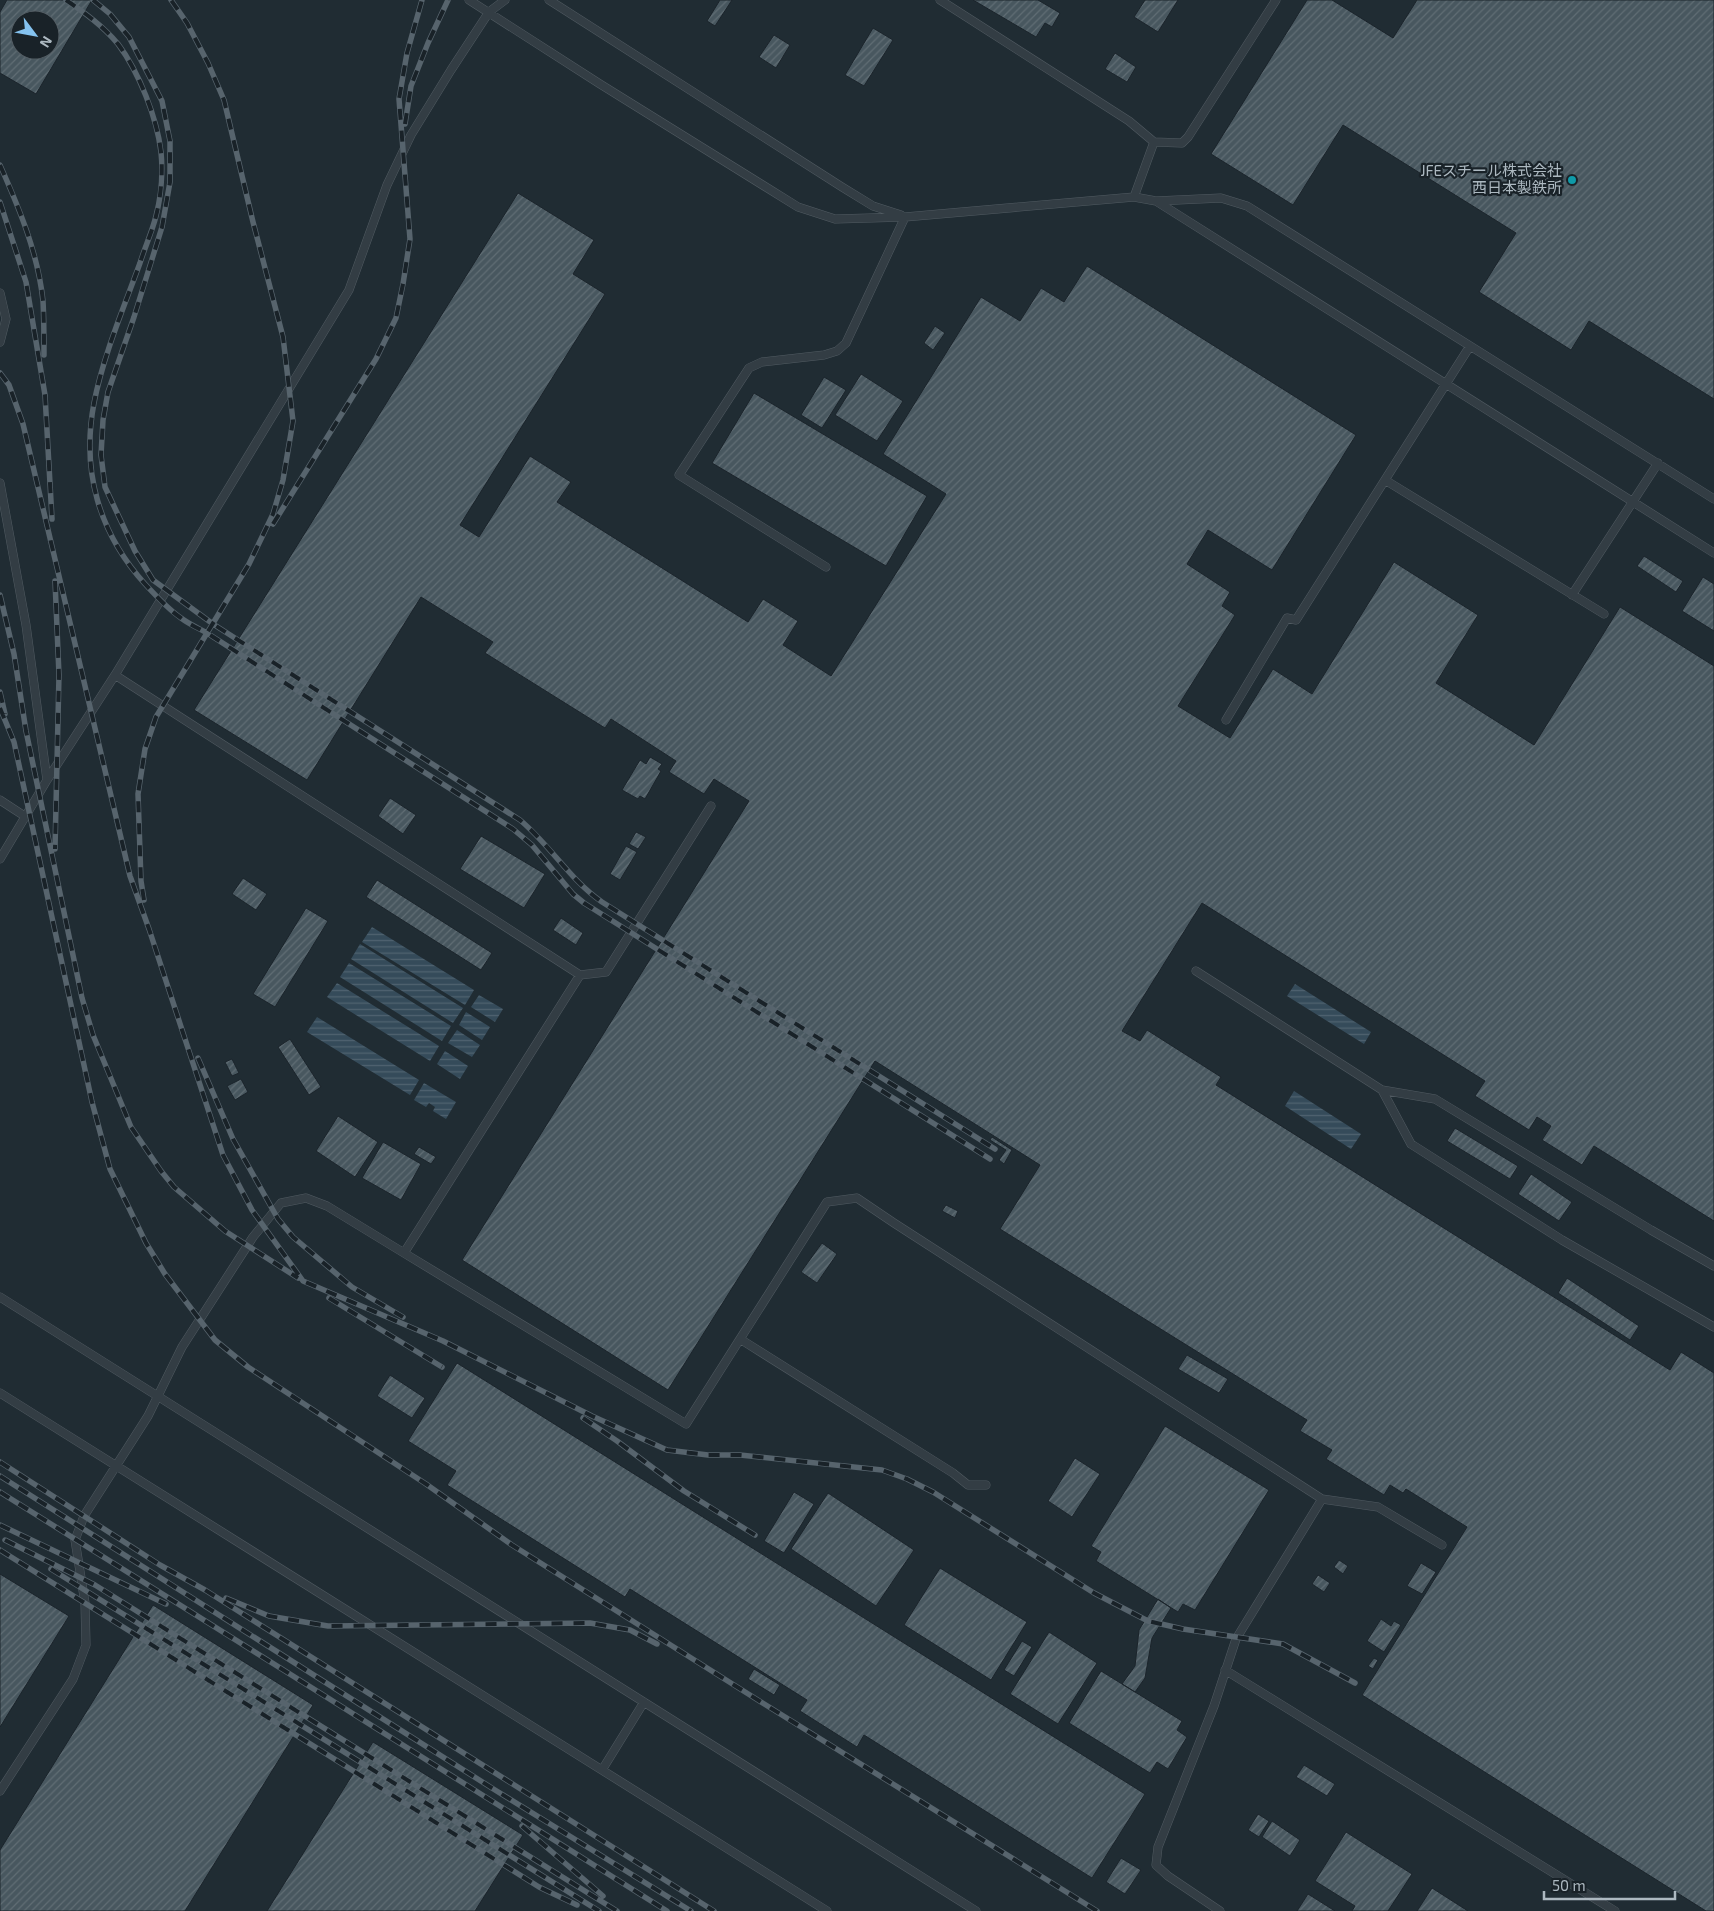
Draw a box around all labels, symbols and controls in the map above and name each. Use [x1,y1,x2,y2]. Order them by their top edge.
north arrow [10,10,60,60]
text: N [37,33,56,51]
place label: JFEスチール株式会社 西日本製鉄所 [1420,161,1562,196]
marker: JFEスチール株式会社 西日本製鉄所 [1566,174,1578,186]
scale bar [1544,1868,1675,1900]
text: 50 m [1552,1876,1586,1894]

